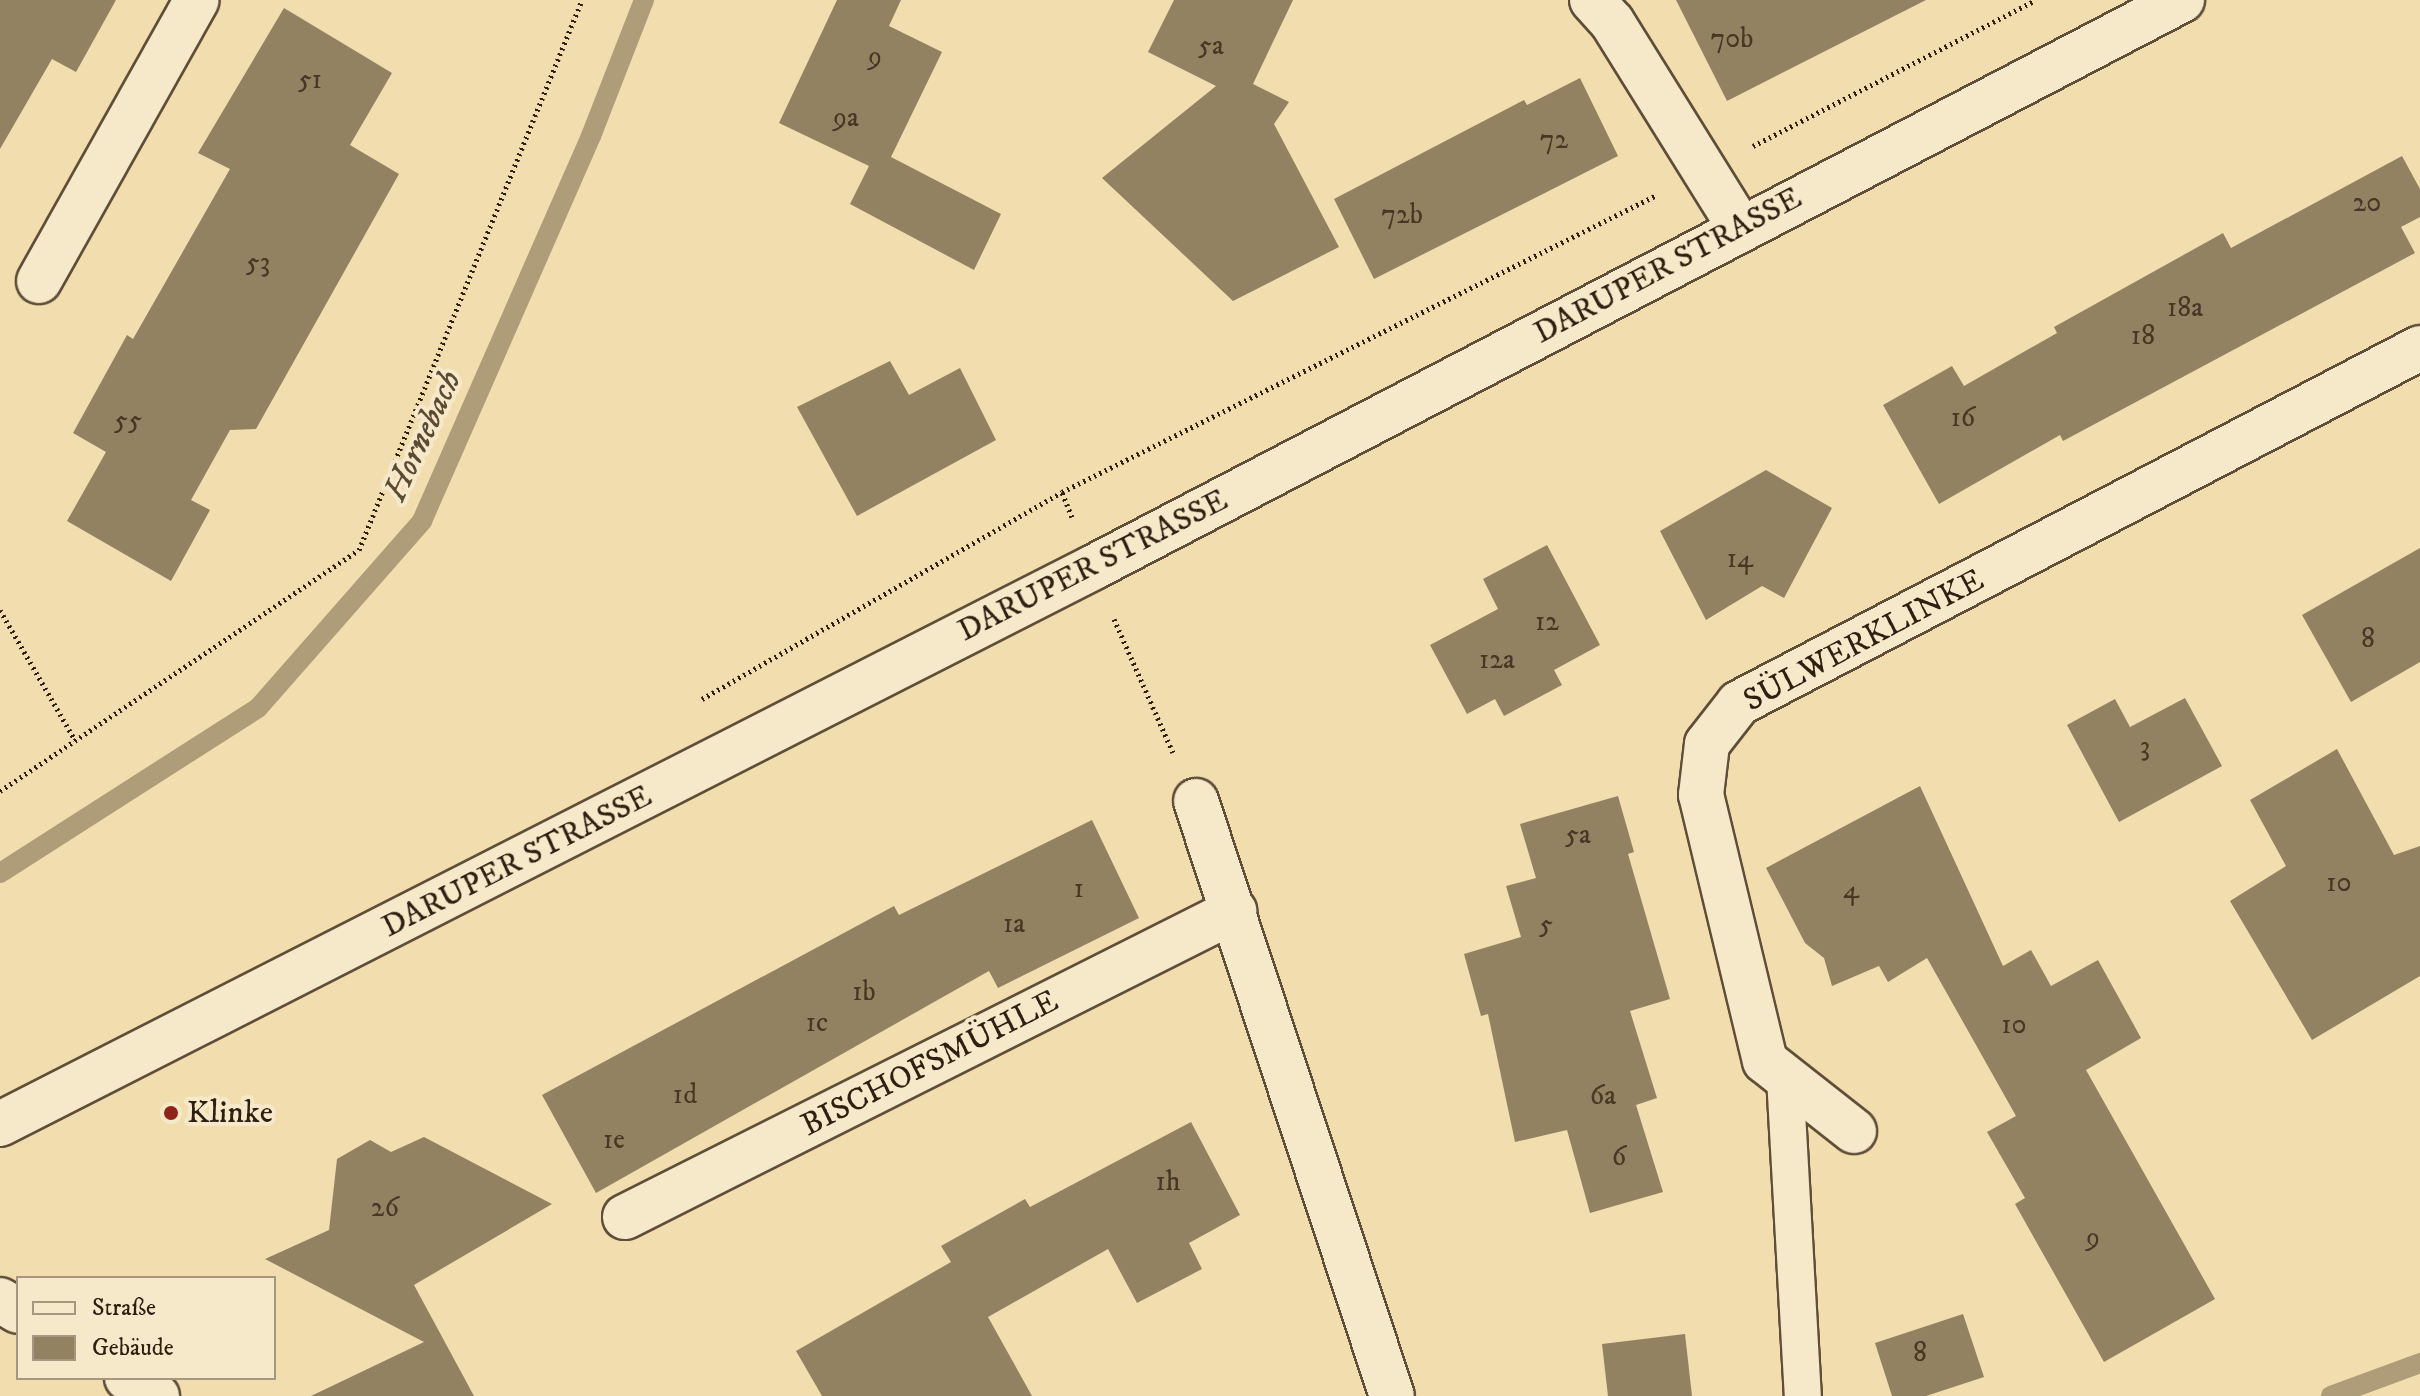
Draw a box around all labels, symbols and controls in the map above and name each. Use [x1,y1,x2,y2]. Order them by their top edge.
house number: 70b [1711,22,1753,56]
house number: 5a [1198,29,1224,63]
house number: 9 [868,40,882,74]
house number: 51 [298,63,322,97]
house number: 9a [833,101,859,135]
house number: 72 [1540,123,1568,157]
street label: DARUPER STRASSE [1528,179,1808,353]
house number: 20 [2353,186,2381,220]
house number: 72b [1381,198,1423,232]
house number: 53 [246,246,270,280]
house number: 18a [2167,291,2203,325]
house number: 18 [2131,319,2155,353]
water label: Hornebach [375,364,471,508]
house number: 16 [1951,401,1975,435]
house number: 55 [114,404,142,438]
street label: DARUPER STRASSE [952,481,1234,651]
house number: 14 [1727,542,1753,576]
street label: SÜLWERKLINKE [1737,562,1991,720]
house number: 12 [1535,605,1559,639]
house number: 8 [2361,622,2375,656]
house number: 12a [1479,643,1515,677]
house number: 3 [2140,730,2150,764]
street label: DARUPER STRASSE [376,777,658,947]
house number: 5a [1565,818,1591,852]
house number: 10 [2326,866,2352,900]
house number: 1 [1074,872,1084,906]
house number: 4 [1843,873,1859,907]
house number: 1a [1003,907,1025,941]
house number: 5 [1539,908,1553,942]
house number: 1b [852,975,876,1009]
street label: BISCHOFSMÜHLE [795,983,1065,1145]
house number: 1c [806,1006,828,1040]
house number: 10 [2001,1008,2027,1042]
house number: 1d [673,1078,697,1112]
house number: 6a [1590,1079,1616,1113]
place label: Klinke [187,1094,273,1132]
marker: Klinke [162,1104,180,1122]
house number: 1e [603,1123,625,1157]
house number: 6 [1612,1140,1626,1174]
house number: 1h [1156,1165,1180,1199]
house number: 26 [371,1191,399,1225]
house number: 9 [2086,1221,2100,1255]
legend [16,1276,276,1380]
text: Straße [92,1293,156,1323]
text: Gebäude [92,1333,174,1363]
house number: 8 [1913,1336,1927,1370]

